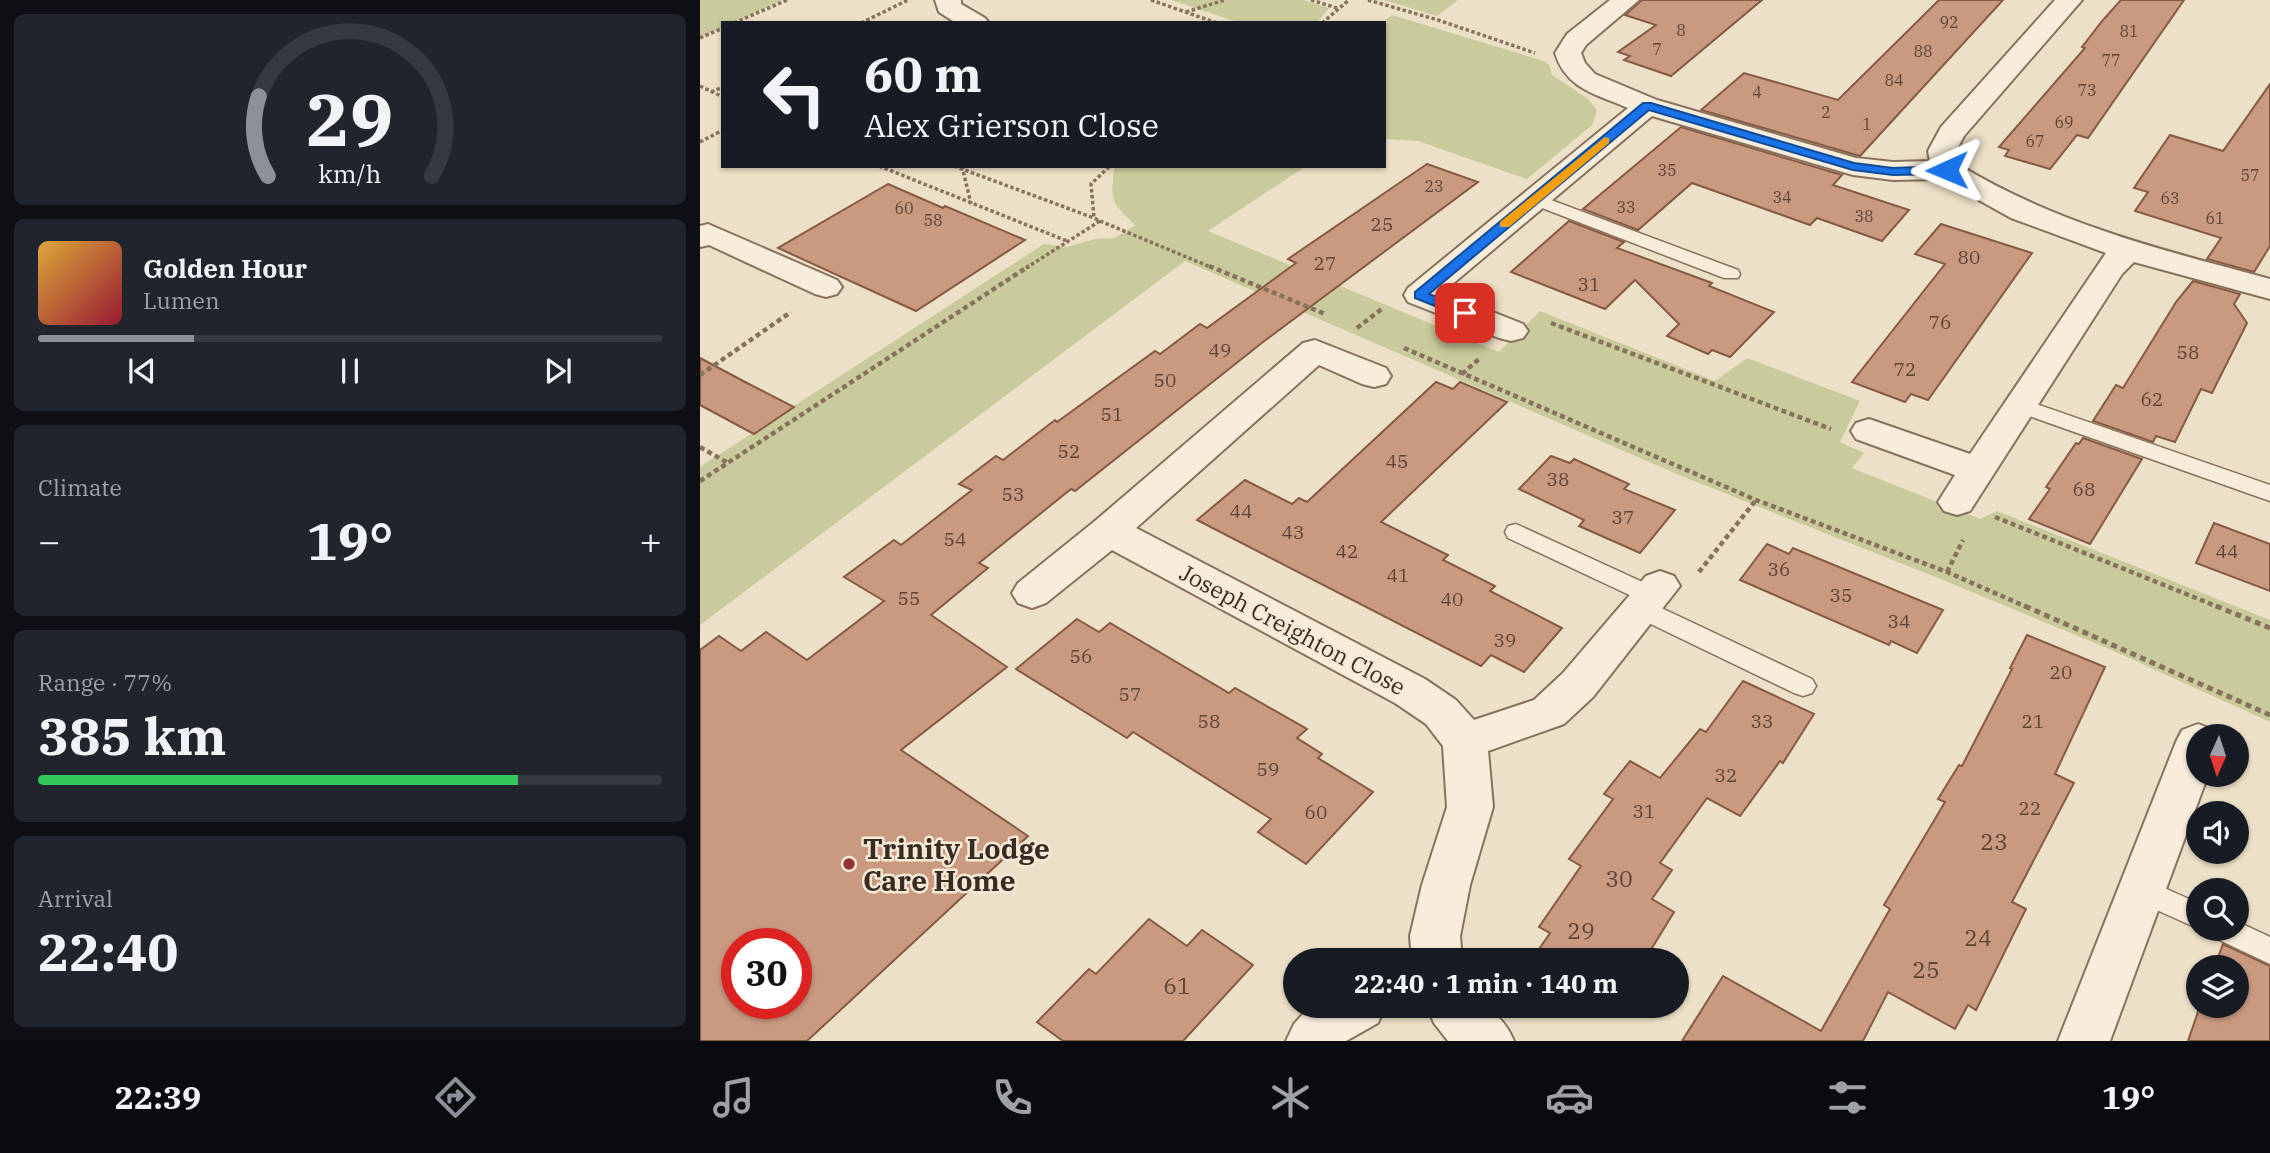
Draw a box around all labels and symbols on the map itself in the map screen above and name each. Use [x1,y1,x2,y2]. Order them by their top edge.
house number: 92 [1939,12,1959,32]
house number: 8 [1676,20,1686,40]
house number: 81 [2119,21,2139,41]
house number: 7 [1652,39,1662,59]
house number: 88 [1913,41,1933,61]
house number: 77 [2101,50,2121,70]
house number: 84 [1884,70,1904,90]
house number: 73 [2077,80,2097,100]
house number: 4 [1752,82,1762,102]
house number: 2 [1821,102,1831,122]
house number: 69 [2054,112,2074,132]
house number: 1 [1862,114,1872,134]
house number: 67 [2025,131,2045,151]
position arrow [1910,133,1984,207]
house number: 35 [1657,160,1677,180]
house number: 57 [2240,165,2260,185]
house number: 23 [1424,176,1444,196]
house number: 34 [1772,187,1792,207]
house number: 63 [2160,188,2180,208]
house number: 33 [1616,197,1636,217]
house number: 60 [894,198,914,218]
house number: 38 [1854,206,1874,226]
house number: 61 [2205,208,2225,228]
house number: 58 [923,210,943,230]
house number: 25 [1371,212,1393,236]
house number: 80 [1958,245,1980,269]
house number: 27 [1314,251,1336,275]
house number: 31 [1578,272,1600,296]
pin [1435,283,1495,343]
house number: 76 [1929,310,1951,334]
house number: 49 [1209,338,1231,362]
house number: 58 [2177,340,2199,364]
house number: 72 [1894,357,1916,381]
house number: 50 [1154,368,1176,392]
house number: 62 [2141,387,2163,411]
house number: 51 [1101,402,1123,426]
house number: 52 [1058,439,1080,463]
house number: 45 [1386,449,1408,473]
house number: 38 [1547,467,1569,491]
house number: 68 [2073,477,2095,501]
house number: 53 [1002,482,1024,506]
house number: 44 [1230,499,1252,523]
house number: 37 [1612,505,1634,529]
house number: 43 [1282,520,1304,544]
house number: 54 [944,527,966,551]
house number: 42 [1336,539,1358,563]
house number: 44 [2216,539,2238,563]
street label: Joseph Creighton Close [1175,557,1411,701]
house number: 36 [1768,557,1790,581]
house number: 41 [1387,563,1409,587]
house number: 35 [1830,583,1852,607]
house number: 55 [898,586,920,610]
house number: 40 [1441,587,1463,611]
house number: 34 [1888,609,1910,633]
house number: 39 [1494,628,1516,652]
house number: 56 [1070,644,1092,668]
house number: 20 [2050,660,2072,684]
house number: 57 [1119,682,1141,706]
house number: 58 [1198,709,1220,733]
house number: 33 [1751,709,1773,733]
house number: 21 [2022,709,2044,733]
north arrow [2186,724,2249,788]
house number: 59 [1257,757,1279,781]
house number: 32 [1715,763,1737,787]
house number: 22 [2019,796,2041,820]
house number: 31 [1633,799,1655,823]
house number: 60 [1305,800,1327,824]
house number: 23 [1980,826,2008,856]
place label: Trinity Lodge Care Home [863,830,1050,899]
marker: Trinity Lodge Care Home [841,856,857,872]
house number: 30 [1605,863,1633,893]
house number: 29 [1567,915,1595,945]
house number: 24 [1964,922,1992,952]
speed limit sign: 30 [721,928,812,1019]
house number: 25 [1912,954,1940,984]
house number: 61 [1163,970,1191,1000]

